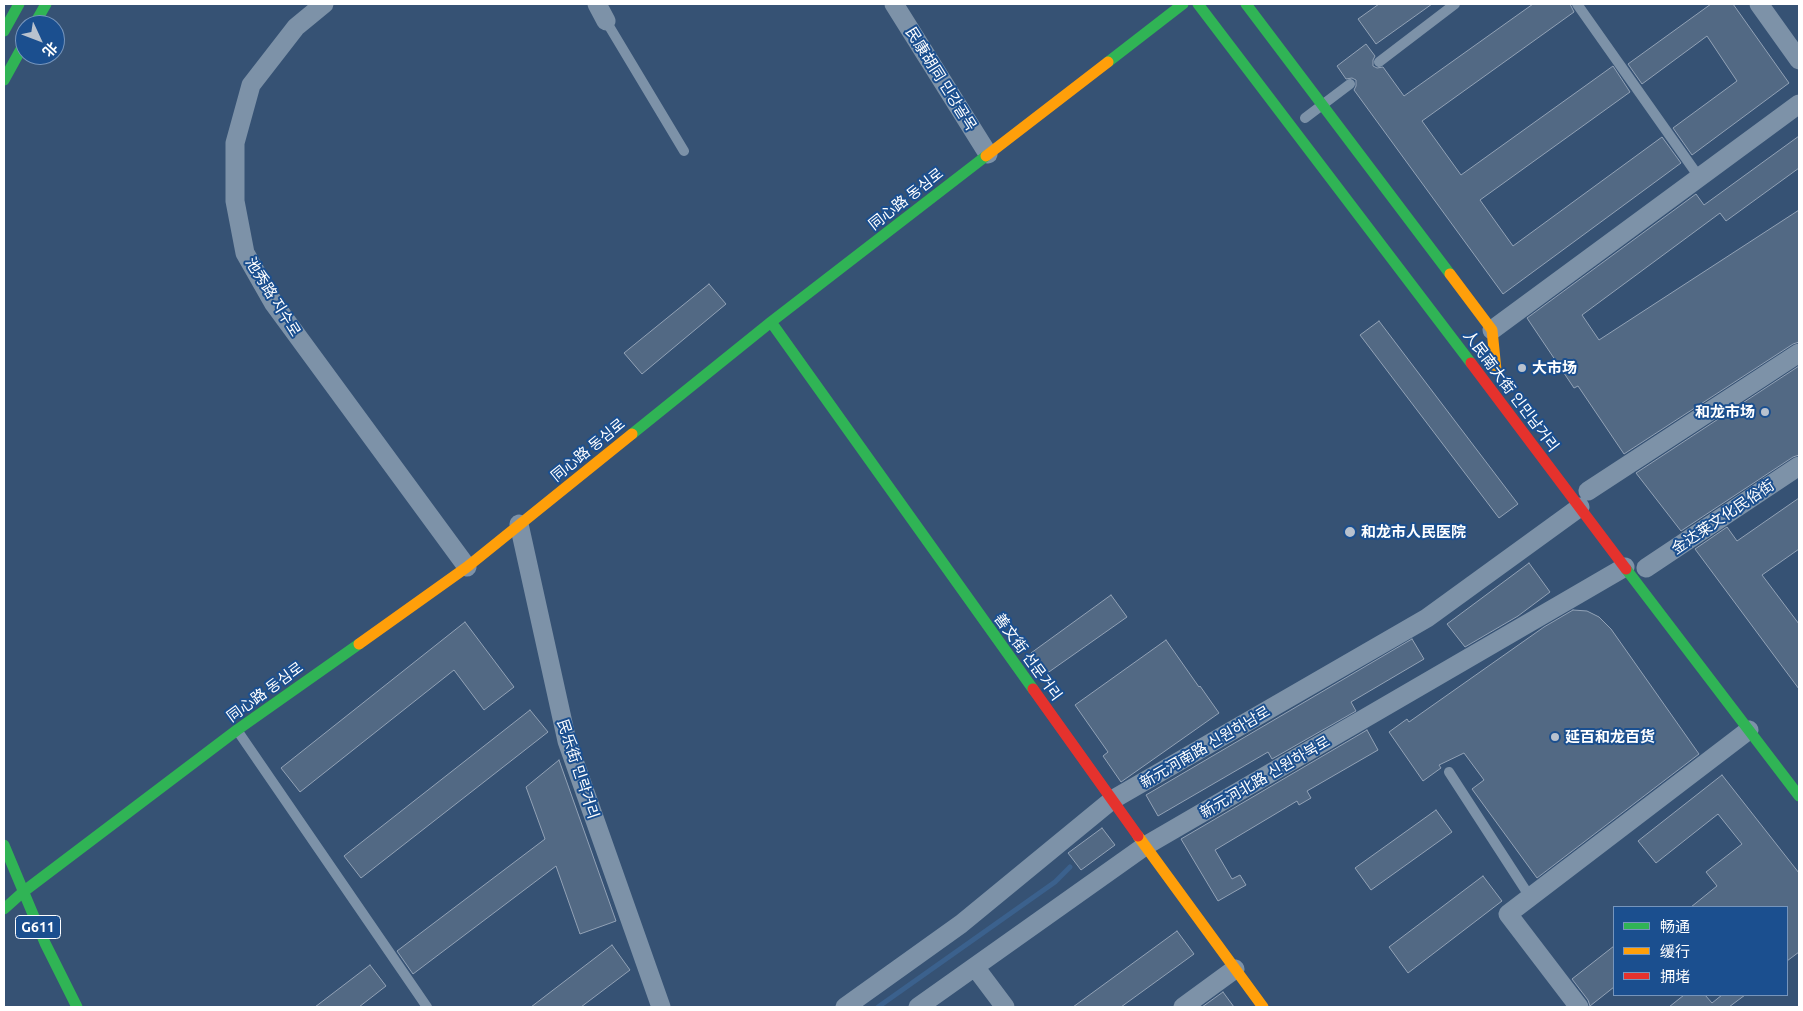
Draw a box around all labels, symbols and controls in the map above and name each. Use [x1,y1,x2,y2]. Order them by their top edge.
north arrow [15,15,65,65]
street label: 民康胡同 민강골목 [902,24,980,134]
text: 北 [40,39,61,60]
street label: 同心路 동심로 [865,164,947,234]
street label: 池秀路 지수로 [242,254,304,340]
street label: 人民南大街 인민남거리 [1459,327,1563,455]
place label: 大市场 [1532,359,1577,377]
marker: 大市场 [1516,362,1528,374]
place label: 和龙市场 [1695,403,1755,421]
marker: 和龙市场 [1759,406,1771,418]
street label: 同心路 동심로 [547,415,629,485]
street label: 金达莱文化民俗街 [1668,476,1778,558]
place label: 和龙市人民医院 [1361,523,1466,541]
marker: 和龙市人民医院 [1343,525,1357,539]
street label: 善文街 선문거리 [990,610,1066,704]
street label: 同心路 동심로 [223,658,307,726]
street label: 新元河南路 신원하남로 [1137,702,1273,792]
street label: 民乐街 민락거리 [553,717,603,821]
place label: 延百和龙百货 [1565,728,1655,746]
marker: 延百和龙百货 [1549,731,1561,743]
street label: 新元河北路 신원하북로 [1197,732,1333,822]
legend [1613,906,1788,996]
road number: G611 [15,916,60,939]
text: 畅通 [1660,918,1690,935]
text: 缓行 [1660,943,1690,960]
text: 拥堵 [1660,968,1690,985]

